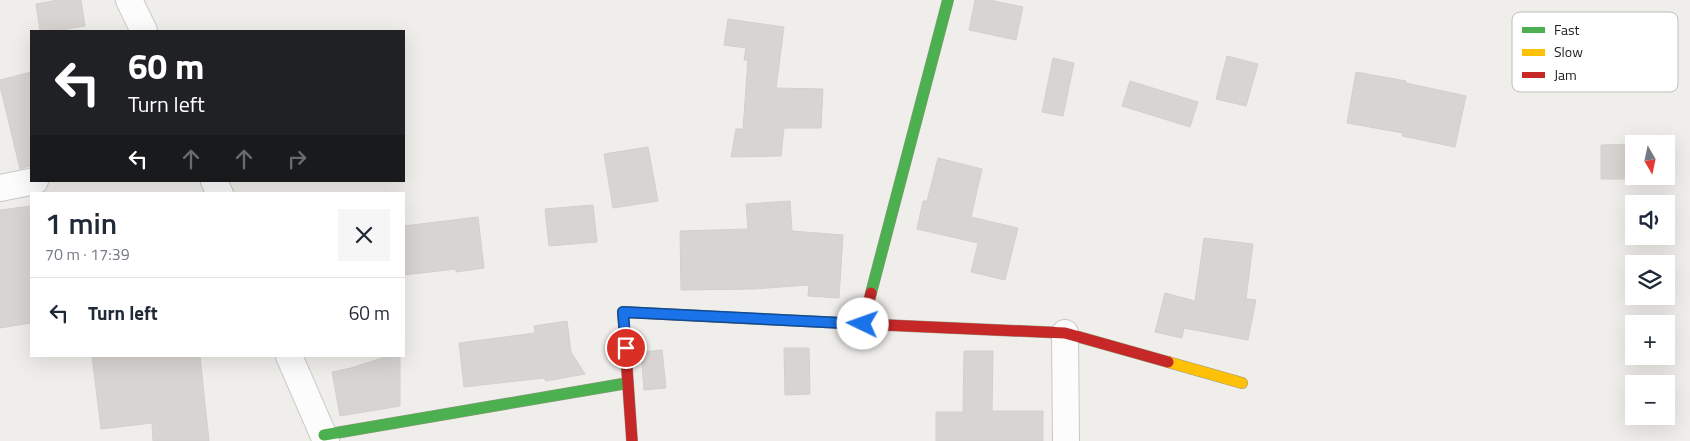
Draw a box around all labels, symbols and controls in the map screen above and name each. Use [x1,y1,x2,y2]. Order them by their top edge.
legend [1512,12,1678,92]
text: Fast [1554,19,1579,40]
text: 60 m [128,39,204,93]
text: Slow [1554,41,1583,62]
icon: left [45,50,110,115]
text: Jam [1554,64,1577,85]
text: Turn left [128,87,205,121]
north arrow [1625,135,1675,185]
map controls [1625,135,1675,425]
icon: left [124,145,152,173]
icon: ahead [177,145,205,173]
icon: ahead [230,145,258,173]
icon: right [283,145,311,173]
button: sound [1625,195,1675,245]
text: 1 min [45,200,117,246]
button: close [338,209,390,261]
text: 70 m · 17:39 [45,242,130,266]
button: layers [1625,255,1675,305]
position arrow [836,297,888,349]
text: Turn left [88,298,158,327]
text: 60 m [349,298,390,327]
icon: left [45,299,73,327]
button: + [1625,315,1675,365]
pin [605,327,647,369]
icon: arrive [612,334,640,362]
button: − [1625,375,1675,425]

